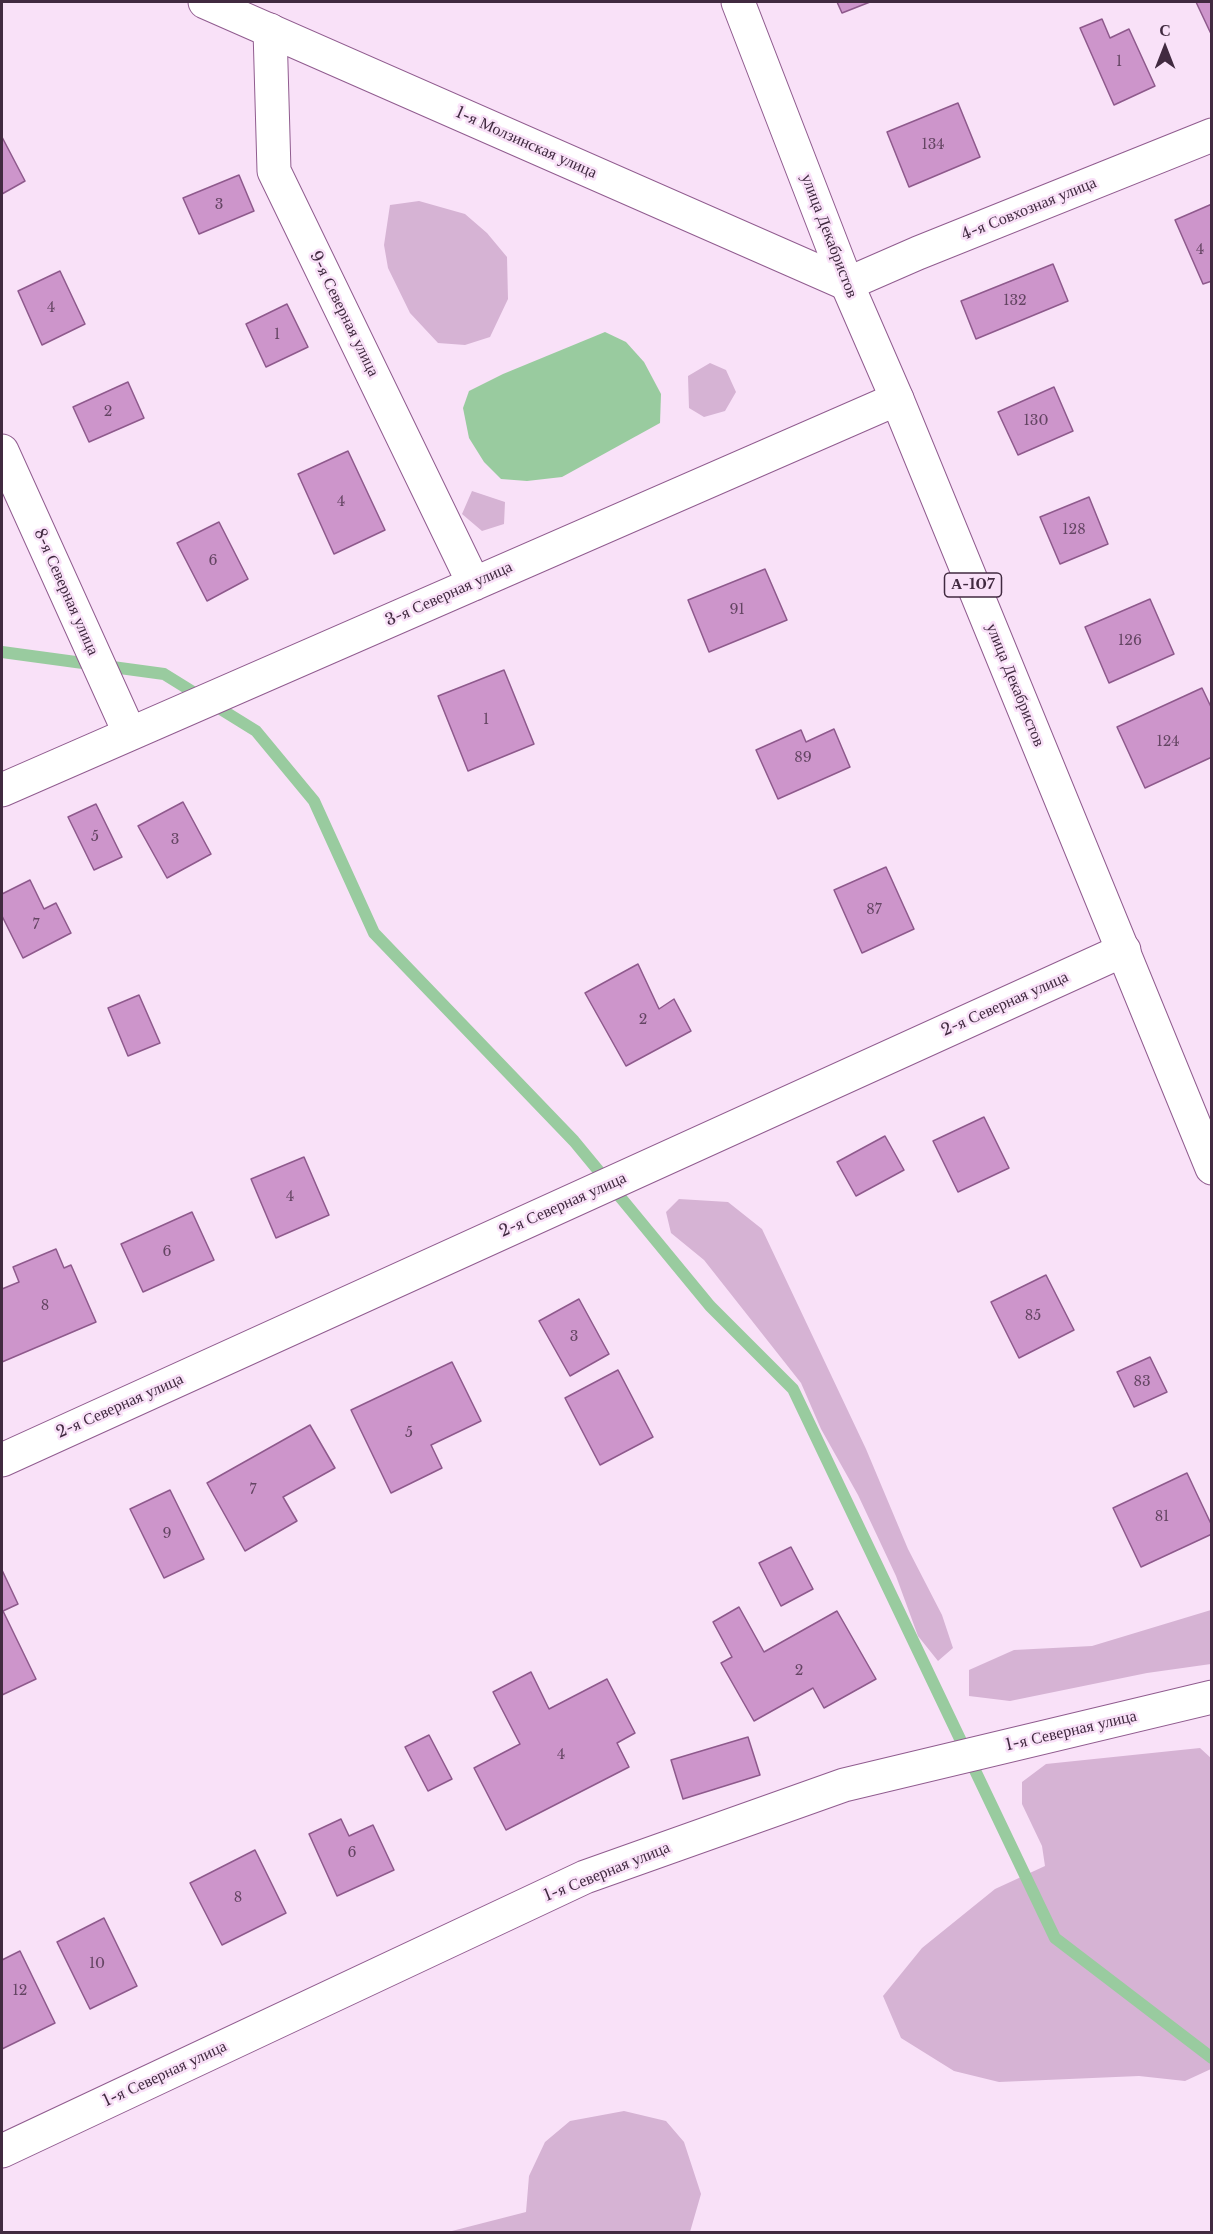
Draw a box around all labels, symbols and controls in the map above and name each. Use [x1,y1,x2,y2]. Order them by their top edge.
north arrow [1135,18,1195,78]
text: С [1159,20,1171,40]
house number: 1 [1116,54,1122,70]
street label: 1-я Молзинская улица [452,103,600,183]
house number: 134 [921,137,945,153]
street label: улица Декабристов [797,171,861,301]
street label: 4-я Совхозная улица [959,173,1099,245]
house number: 3 [215,197,223,213]
house number: 4 [1196,242,1204,258]
street label: 9-я Северная улица [305,248,383,380]
house number: 132 [1003,293,1027,309]
house number: 4 [47,300,55,316]
house number: 1 [274,327,280,343]
house number: 2 [104,404,112,420]
house number: 130 [1024,413,1048,429]
house number: 4 [337,494,345,510]
house number: 128 [1062,522,1086,538]
street label: 8-я Северная улица [29,526,103,658]
house number: 6 [208,553,218,569]
street label: 3-я Северная улица [383,557,515,631]
road number: А-107 [944,573,1002,597]
house number: 91 [729,602,745,618]
street label: улица Декабристов [982,621,1048,749]
house number: 126 [1118,633,1142,649]
house number: 1 [483,712,489,728]
house number: 124 [1156,734,1180,750]
house number: 89 [794,750,812,766]
house number: 5 [91,829,99,845]
house number: 3 [171,832,179,848]
house number: 87 [866,902,882,918]
house number: 7 [32,917,40,933]
street label: 2-я Северная улица [939,967,1071,1041]
house number: 2 [639,1012,647,1028]
street label: 2-я Северная улица [497,1168,629,1242]
house number: 4 [286,1189,294,1205]
house number: 6 [162,1244,172,1260]
house number: 8 [41,1298,49,1314]
house number: 85 [1025,1308,1041,1324]
house number: 3 [570,1329,578,1345]
street label: 2-я Северная улица [54,1369,186,1443]
house number: 83 [1133,1374,1151,1390]
house number: 5 [405,1425,413,1441]
house number: 7 [249,1482,257,1498]
house number: 81 [1155,1509,1169,1525]
house number: 9 [162,1526,172,1542]
house number: 2 [795,1663,803,1679]
street label: 1-я Северная улица [1003,1707,1139,1755]
house number: 4 [557,1747,565,1763]
street label: 1-я Северная улица [541,1838,673,1906]
house number: 6 [347,1845,357,1861]
house number: 8 [234,1890,242,1906]
house number: 10 [89,1956,105,1972]
house number: 12 [13,1983,27,1999]
street label: 1-я Северная улица [100,2037,230,2111]

